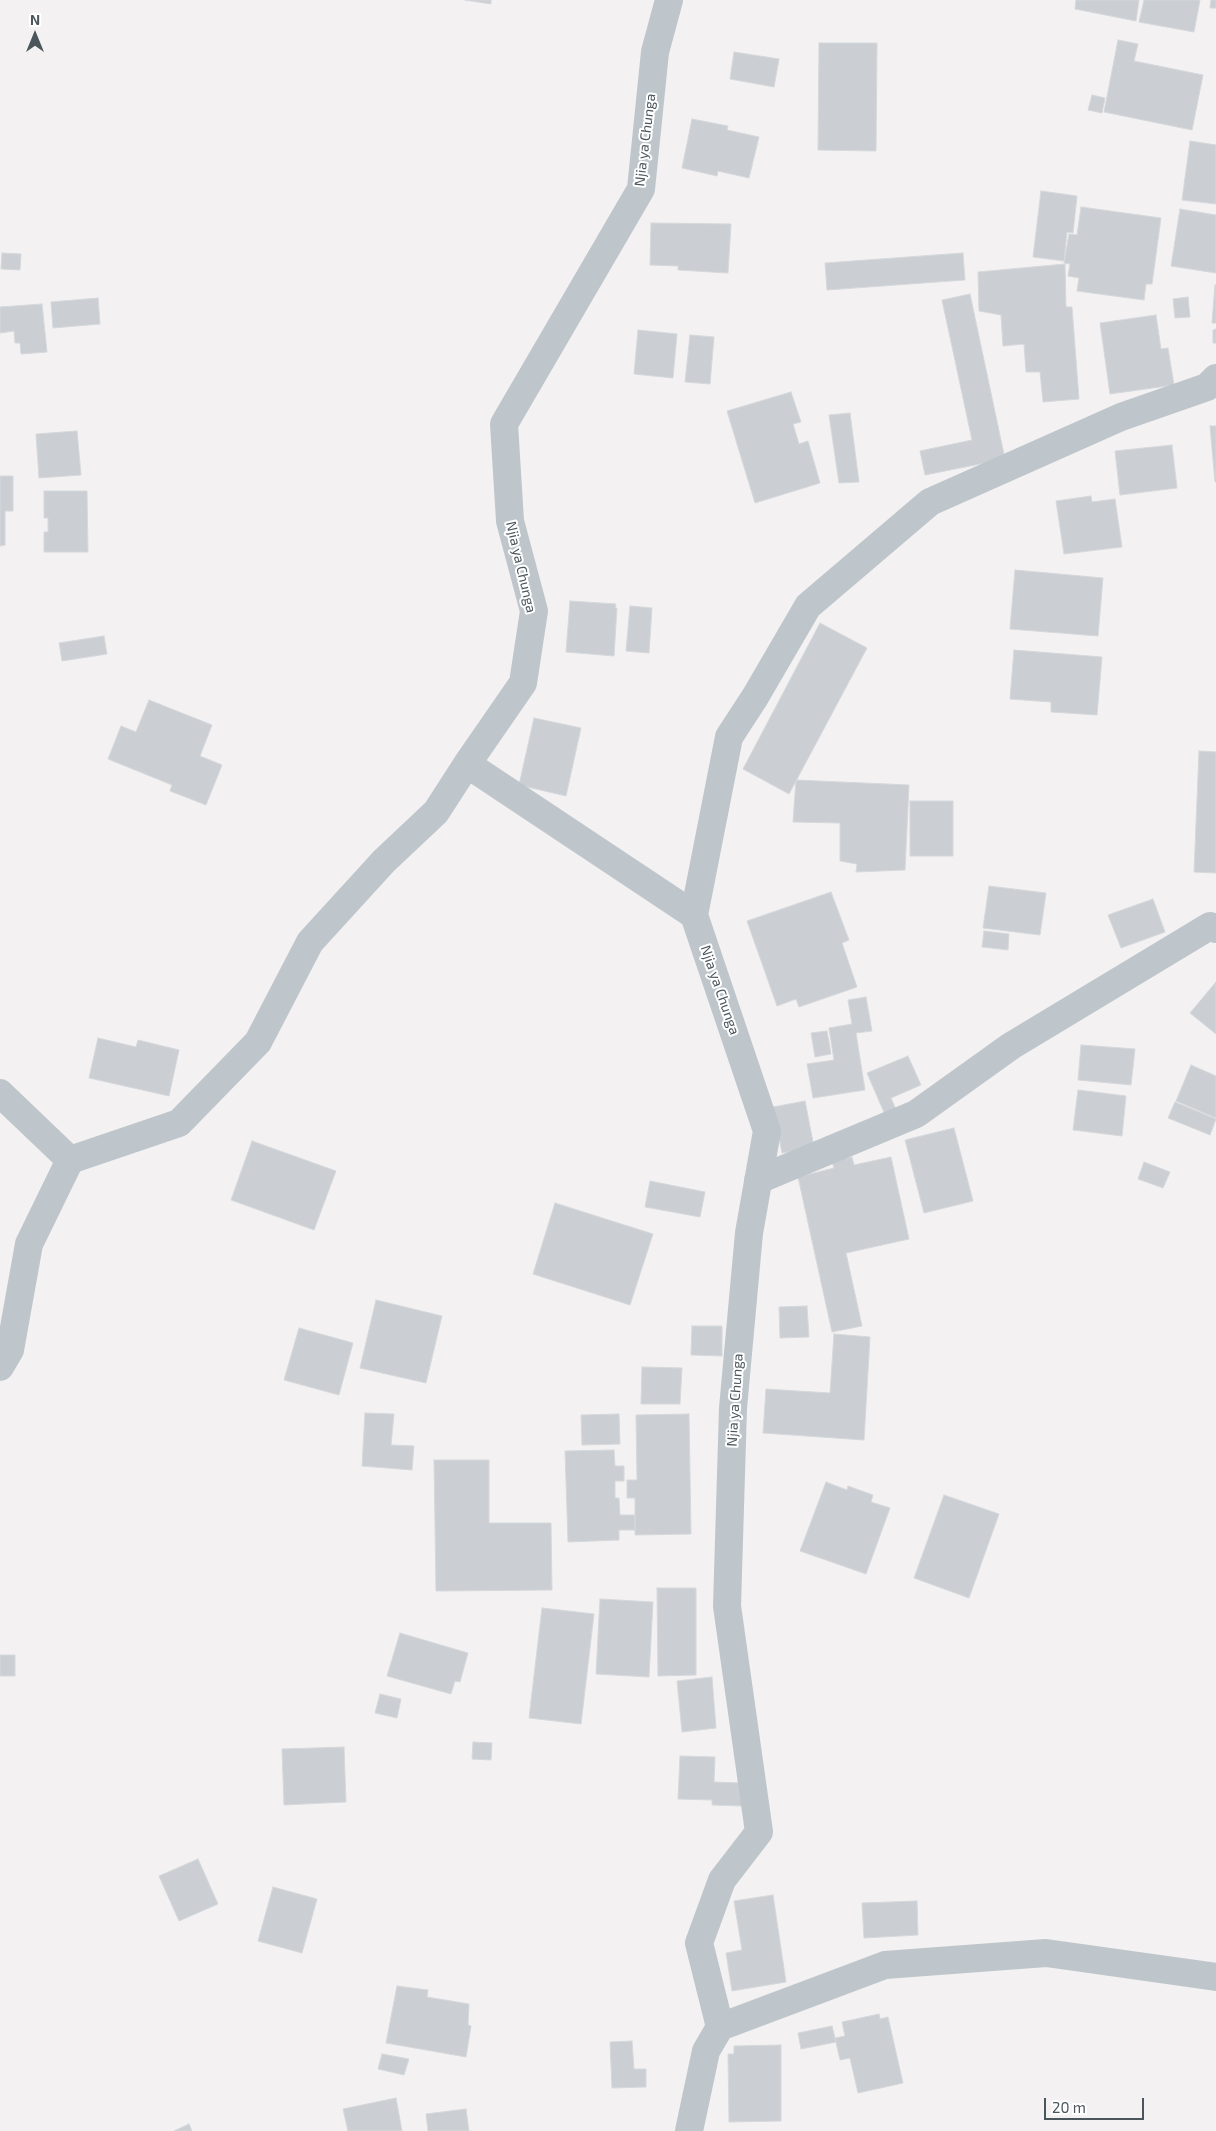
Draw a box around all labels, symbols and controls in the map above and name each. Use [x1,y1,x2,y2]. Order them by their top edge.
north arrow [10,10,60,60]
text: N [30,11,40,28]
street label: Njia ya Chunga [631,93,659,187]
street label: Njia ya Chunga [502,520,540,614]
street label: Njia ya Chunga [697,943,743,1037]
street label: Njia ya Chunga [723,1353,747,1447]
scale bar [1046,2088,1146,2120]
text: 20 m [1052,2098,1086,2116]

